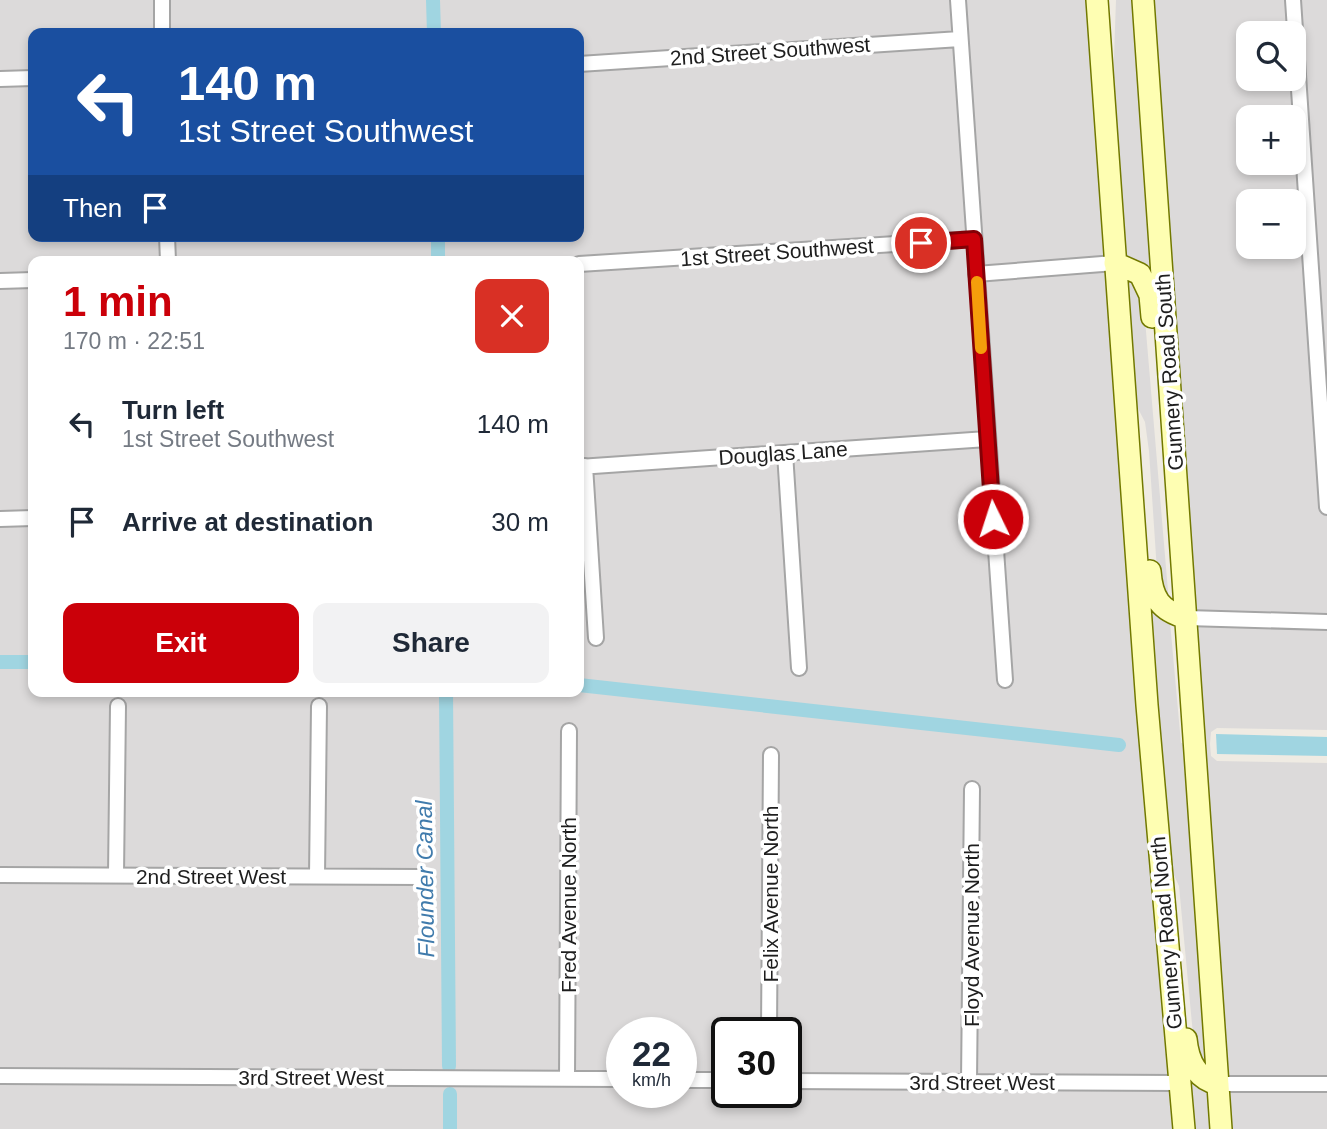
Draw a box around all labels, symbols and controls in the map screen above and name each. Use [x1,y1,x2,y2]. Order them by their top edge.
map controls [1236,21,1306,259]
button: search [1236,21,1306,91]
street label: 2nd Street Southwest [669,33,871,69]
icon: left [63,56,154,147]
text: 140 m [178,56,317,110]
button: + [1236,105,1306,175]
text: 1st Street Southwest [178,113,473,149]
icon: arrive [136,189,174,227]
button: − [1236,189,1306,259]
text: Then [63,193,122,223]
pin [891,213,951,273]
icon: arrive [902,224,940,262]
street label: 1st Street Southwest [680,234,875,270]
street label: Gunnery Road South [1151,273,1187,471]
text: 1 min [63,278,173,325]
button: close [475,279,549,353]
text: 170 m · 22:51 [63,328,205,354]
text: Turn left [122,395,224,425]
icon: left [63,405,101,443]
text: 140 m [477,409,549,439]
text: 1st Street Southwest [122,426,334,452]
street label: Douglas Lane [718,437,848,469]
position arrow [956,482,1030,556]
icon: arrive [63,503,101,541]
text: Arrive at destination [122,507,373,537]
text: 30 m [491,507,549,537]
button: Exit [63,603,299,683]
button: Share [313,603,549,683]
water label: Flounder Canal [411,799,439,958]
street label: Felix Avenue North [759,805,782,983]
street label: Fred Avenue North [557,817,580,993]
street label: Gunnery Road North [1146,835,1186,1031]
street label: Floyd Avenue North [960,843,983,1027]
street label: 2nd Street West [136,865,286,888]
speed limit sign: 30 [711,1017,802,1108]
text: 22 [632,1034,671,1073]
street label: 3rd Street West [238,1066,384,1089]
text: km/h [632,1070,671,1090]
street label: 3rd Street West [909,1071,1055,1094]

